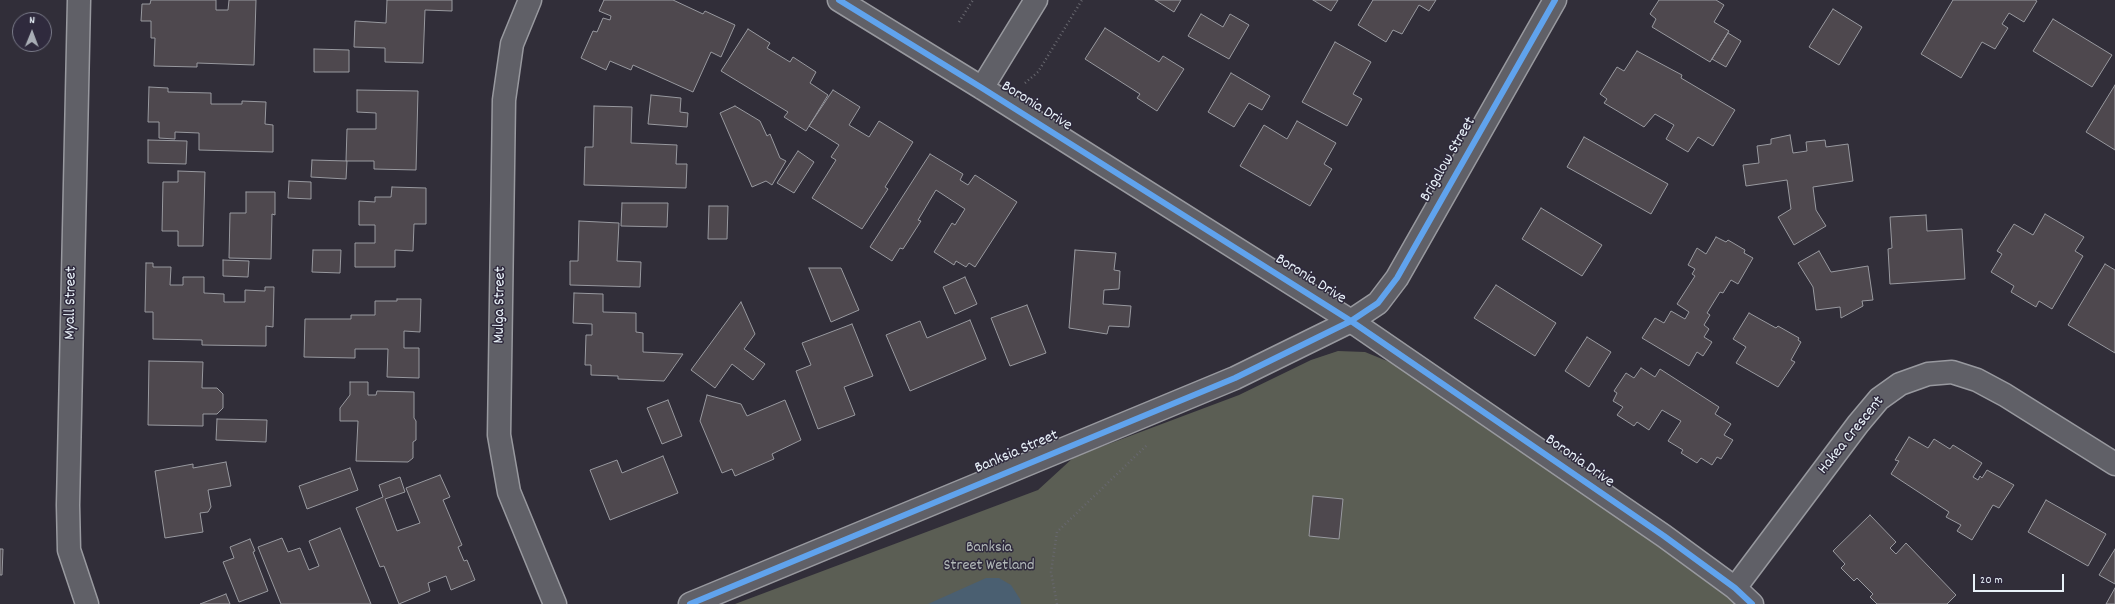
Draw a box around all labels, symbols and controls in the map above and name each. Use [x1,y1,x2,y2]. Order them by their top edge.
north arrow [12,12,52,52]
text: N [29,13,35,29]
street label: Boronia Drive [997,78,1075,136]
street label: Brigalow Street [1417,114,1481,206]
street label: Boronia Drive [1271,251,1349,309]
street label: Myall Street [62,266,82,340]
street label: Mulga Street [491,266,511,344]
street label: Hakea Crescent [1815,393,1889,479]
street label: Banksia Street [972,427,1062,479]
street label: Boronia Drive [1541,431,1617,493]
park label: Banksia Street Wetland [944,539,1034,577]
scale bar [1975,566,2066,592]
text: 20 m [1980,572,2003,589]

